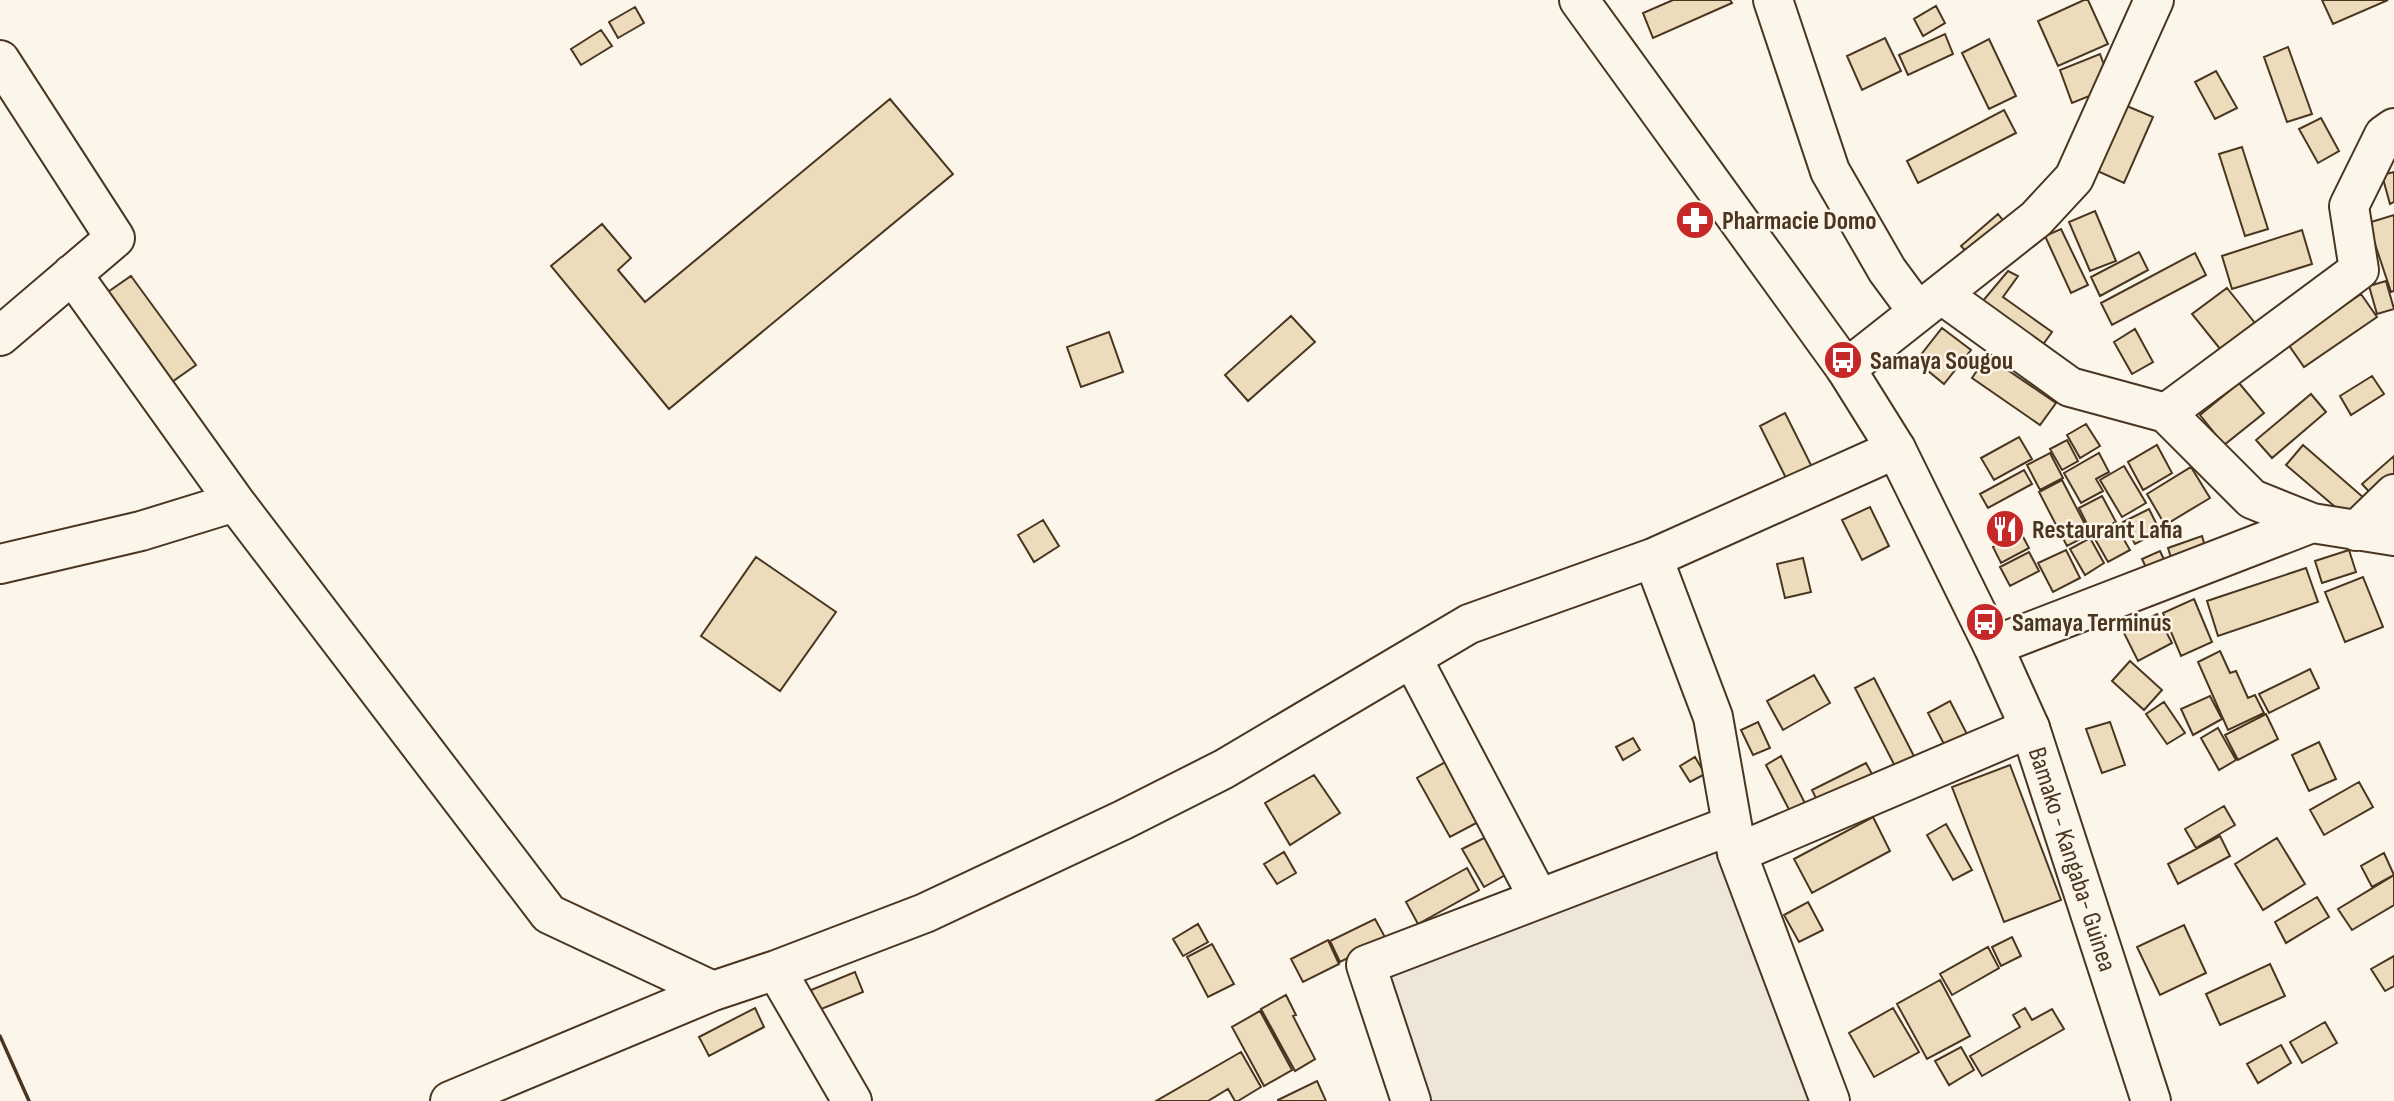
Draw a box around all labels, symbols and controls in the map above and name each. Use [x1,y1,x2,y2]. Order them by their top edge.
pharmacy icon: Pharmacie Domo [1674,199,1716,241]
place label: Pharmacie Domo [1722,206,1877,237]
bus stop icon: Samaya Sougou [1822,339,1864,381]
place label: Samaya Sougou [1870,346,2013,377]
restaurant icon: Restaurant Lafia [1984,508,2026,550]
place label: Restaurant Lafia [2032,515,2183,546]
bus stop icon: Samaya Terminus [1964,601,2006,643]
place label: Samaya Terminus [2012,608,2172,639]
street label: Bamako - Kangaba- Guinea [2021,743,2122,976]

